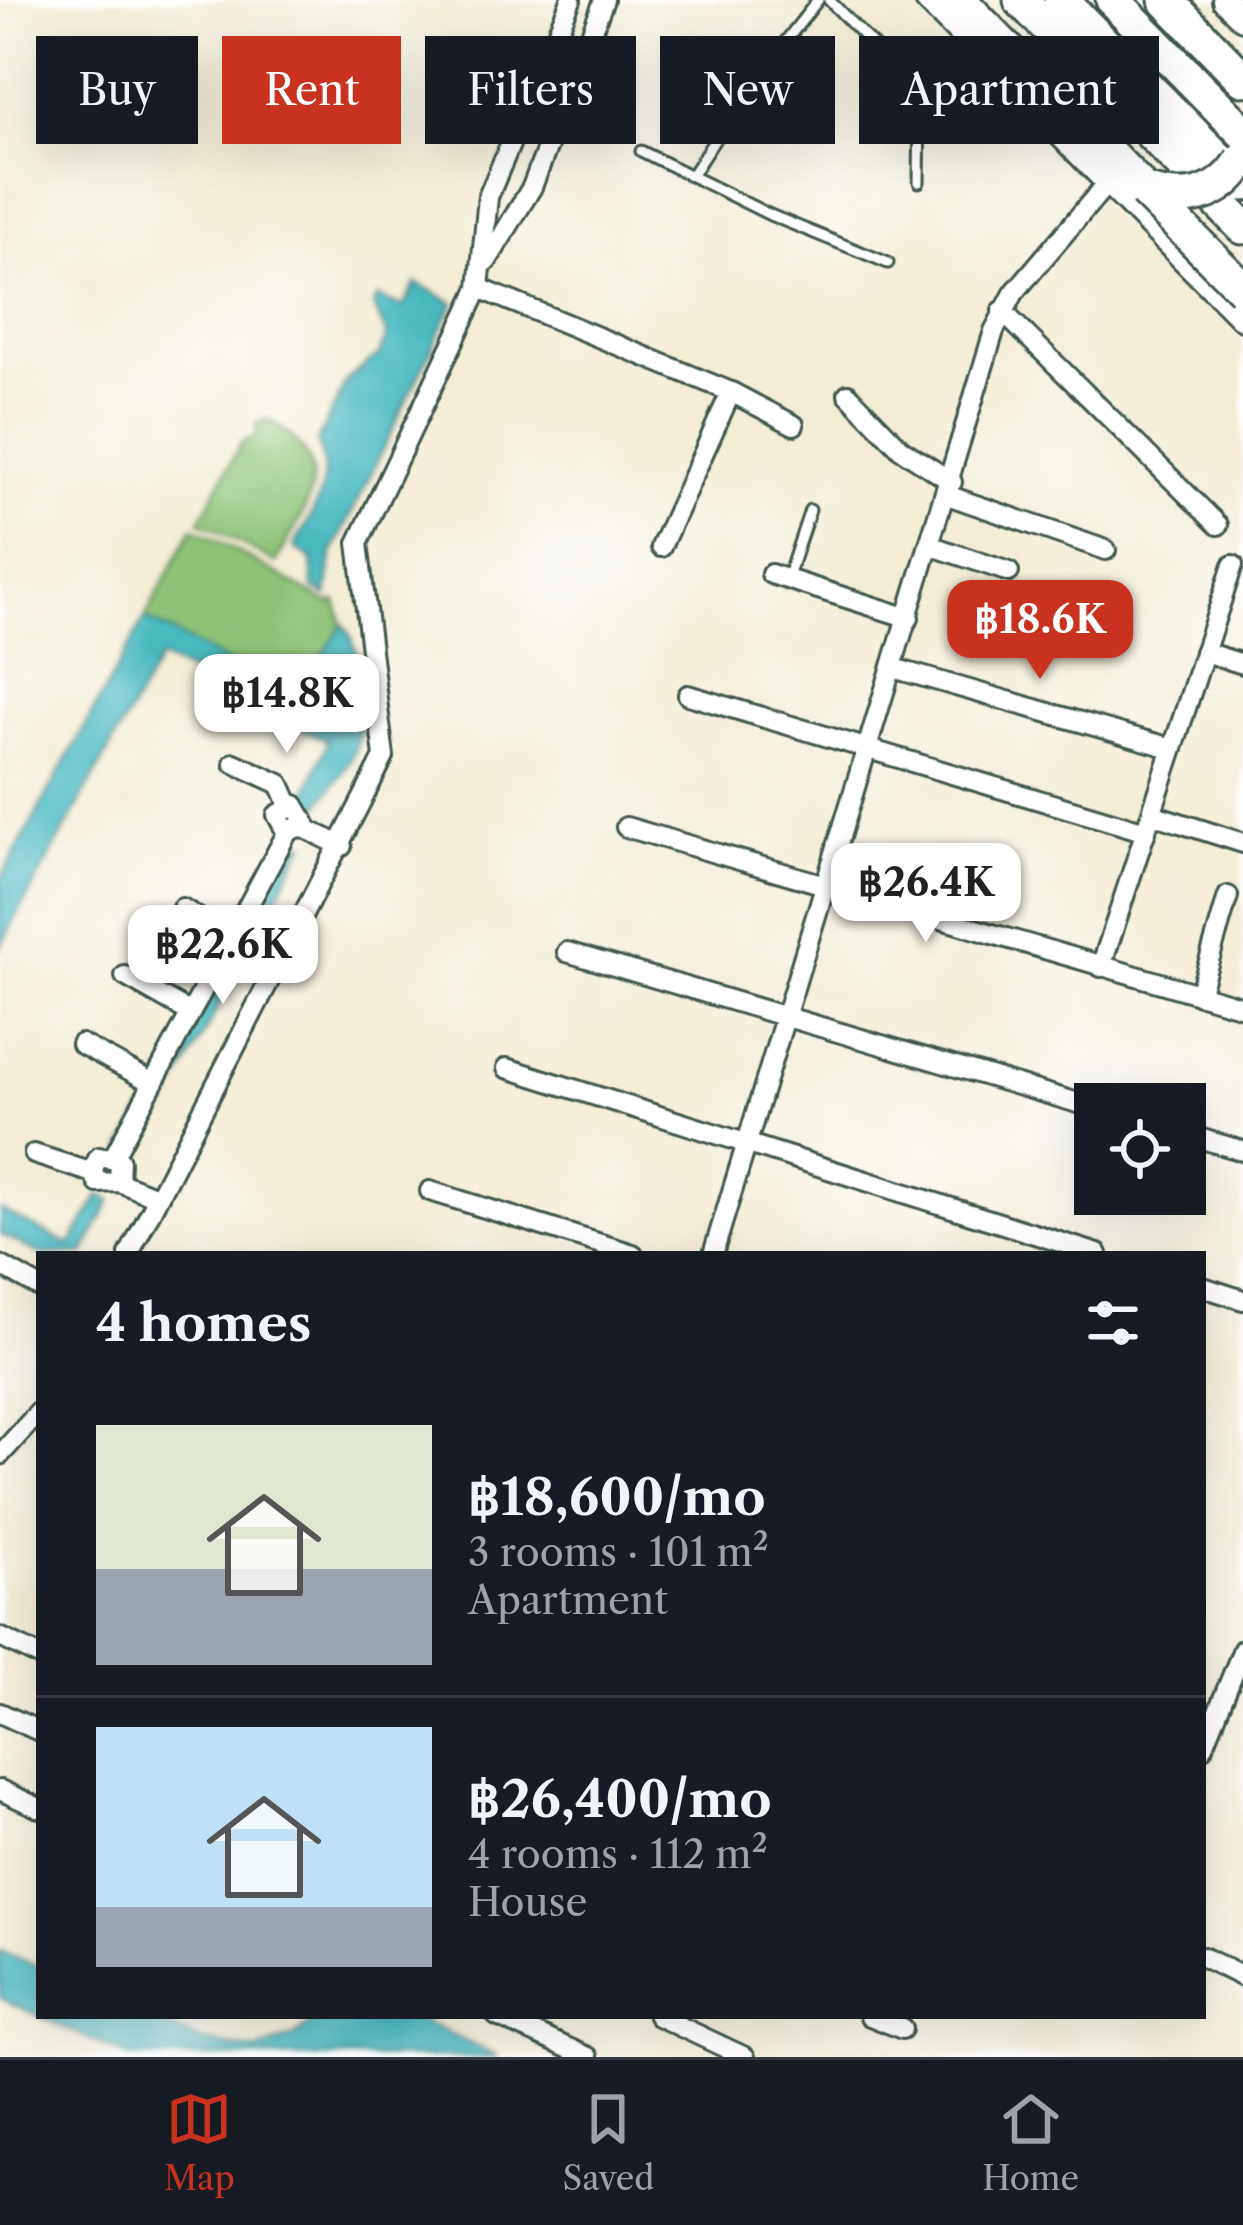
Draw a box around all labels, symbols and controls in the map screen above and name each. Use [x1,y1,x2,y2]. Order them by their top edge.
chip: Buy [36,36,198,144]
chip: Rent [222,36,401,144]
chip: Filters [425,36,636,144]
chip: New [660,36,835,144]
chip: Apartment [859,36,1159,144]
pin: ฿18.6K [942,580,1138,682]
text: ฿18.6K [974,595,1106,643]
pin: ฿14.8K [189,654,385,756]
text: ฿14.8K [221,669,353,717]
pin: ฿26.4K [828,843,1024,945]
text: ฿26.4K [858,858,994,906]
pin: ฿22.6K [125,905,321,1007]
text: ฿22.6K [155,920,291,968]
map controls [1074,1083,1206,1215]
button: locate [1074,1083,1206,1215]
icon: filters [1080,1290,1146,1356]
text: 4 homes [96,1292,311,1354]
text: ฿18,600/mo [468,1466,766,1528]
icon: home [192,1473,336,1617]
text: 3 rooms · 101 m² [468,1528,769,1576]
text: Apartment [468,1576,668,1624]
text: ฿26,400/mo [468,1768,772,1830]
icon: home [192,1775,336,1919]
text: 4 rooms · 112 m² [468,1830,768,1878]
text: House [468,1878,587,1926]
tab: Map [164,2086,235,2199]
tab: Saved [563,2086,654,2199]
tab: Home [982,2086,1079,2199]

